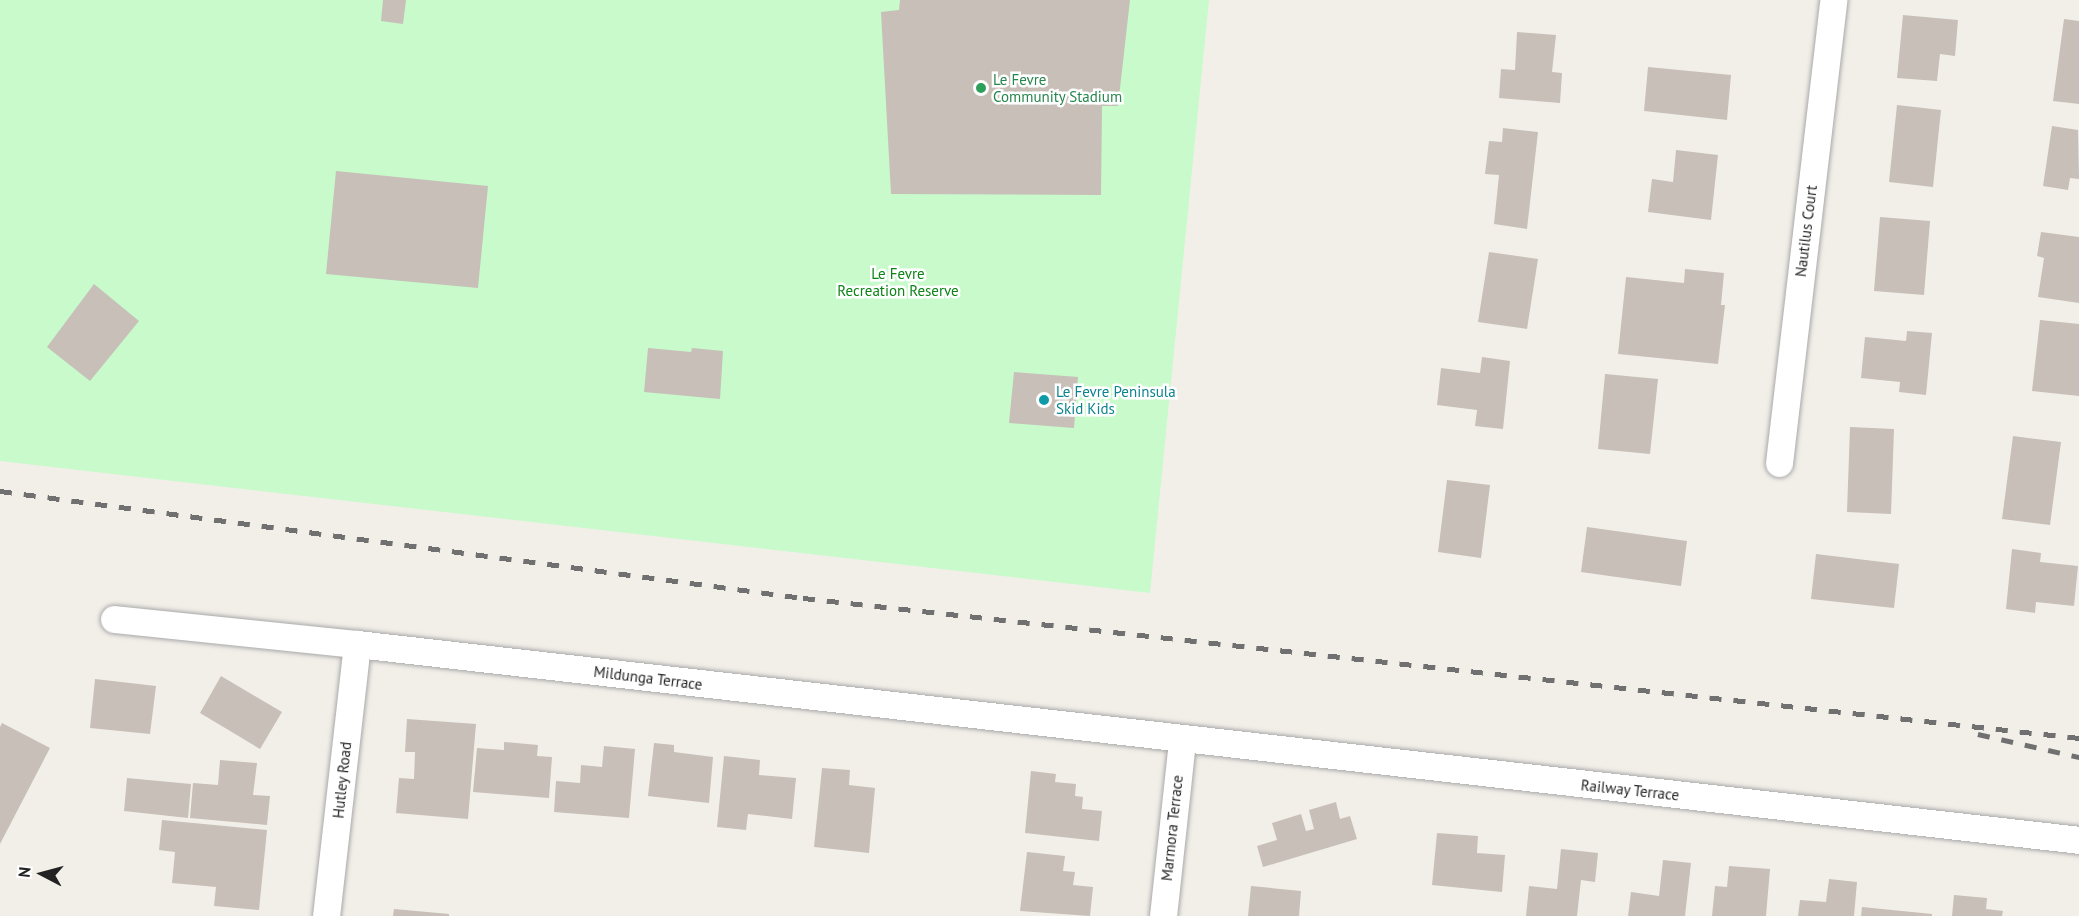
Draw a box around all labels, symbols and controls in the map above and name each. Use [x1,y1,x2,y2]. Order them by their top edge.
place label: Le Fevre Community Stadium [993,70,1123,105]
marker: Le Fevre Community Stadium [974,81,988,95]
street label: Nautilus Court [1791,184,1821,278]
park label: Le Fevre Recreation Reserve [837,264,959,299]
place label: Le Fevre Peninsula Skid Kids [1056,382,1176,417]
marker: Le Fevre Peninsula Skid Kids [1037,393,1051,407]
street label: Mildunga Terrace [592,662,704,694]
street label: Hutley Road [329,740,355,820]
street label: Marmora Terrace [1157,774,1187,882]
street label: Railway Terrace [1579,776,1681,804]
north arrow [12,844,72,904]
text: N [14,866,35,878]

